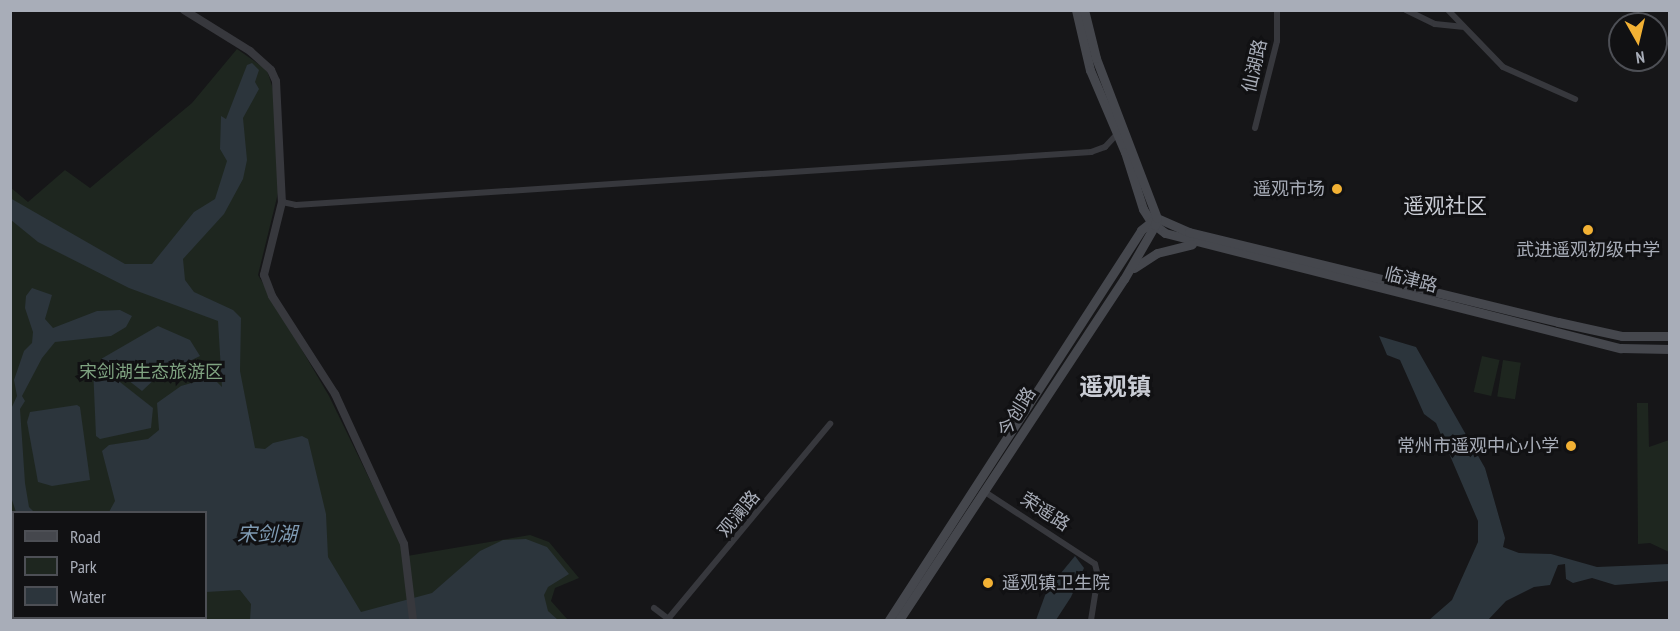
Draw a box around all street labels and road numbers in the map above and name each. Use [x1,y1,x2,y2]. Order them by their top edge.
street label: 仙湖路 [1238,37,1272,95]
street label: 临津路 [1382,263,1440,297]
street label: 今创路 [994,383,1040,441]
street label: 观澜路 [713,486,765,542]
street label: 荣遥路 [1016,488,1074,536]

